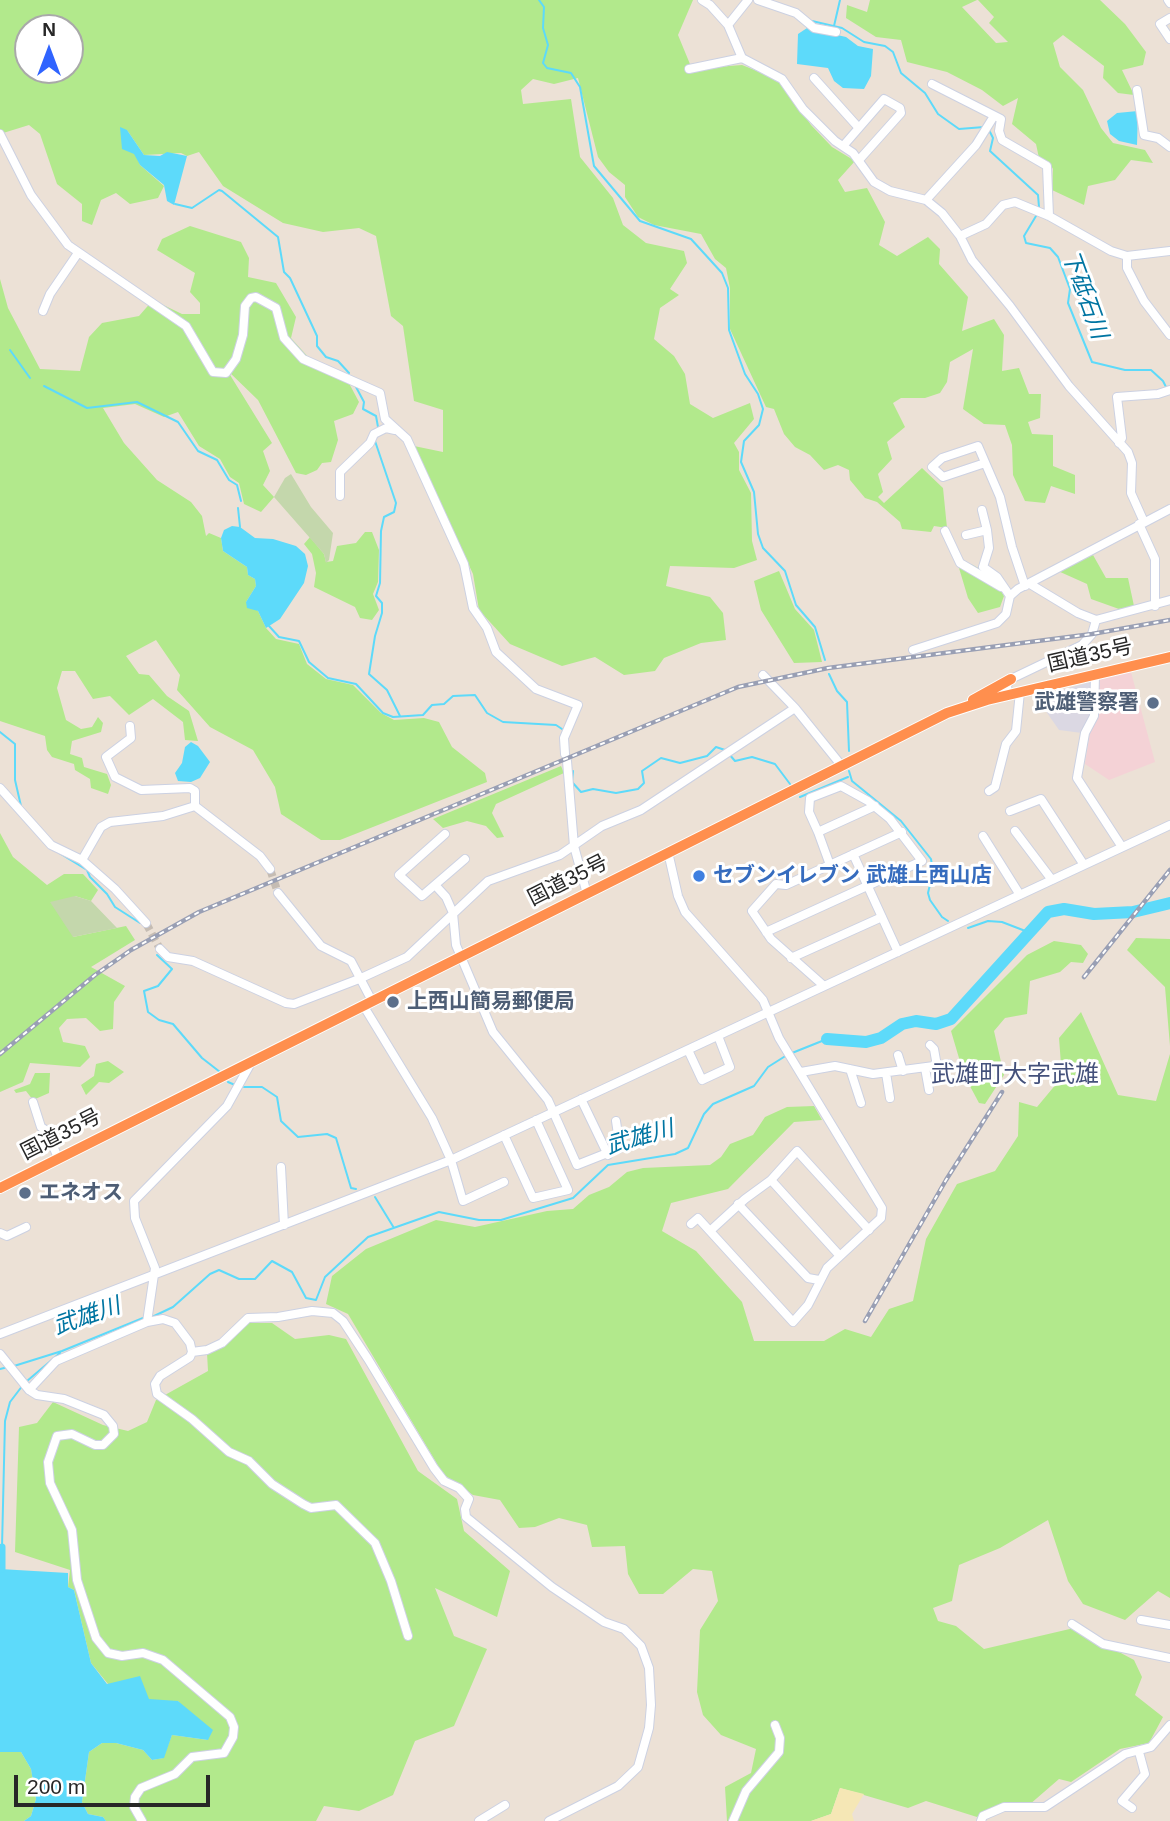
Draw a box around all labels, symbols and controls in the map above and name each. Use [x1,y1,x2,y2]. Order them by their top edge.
north arrow [14,14,84,84]
text: N [42,19,56,40]
water label: 下砥石川 [1055,247,1113,343]
street label: 国道35号 [1045,634,1135,678]
place label: 武雄警察署 [1034,690,1139,716]
marker: 武雄警察署 [1145,695,1161,711]
street label: 国道35号 [524,850,612,912]
place label: セブンイレブン 武雄上西山店 [713,863,992,889]
marker: セブンイレブン 武雄上西山店 [691,868,707,884]
place label: 上西山簡易郵便局 [407,989,575,1015]
marker: 上西山簡易郵便局 [385,994,401,1010]
district label: 武雄町大字武雄 [931,1061,1099,1089]
street label: 国道35号 [17,1104,105,1166]
water label: 武雄川 [603,1115,677,1161]
place label: エネオス [39,1180,123,1206]
marker: エネオス [17,1185,33,1201]
water label: 武雄川 [50,1293,124,1341]
scale bar [18,1762,214,1806]
text: 200 m [27,1775,85,1798]

